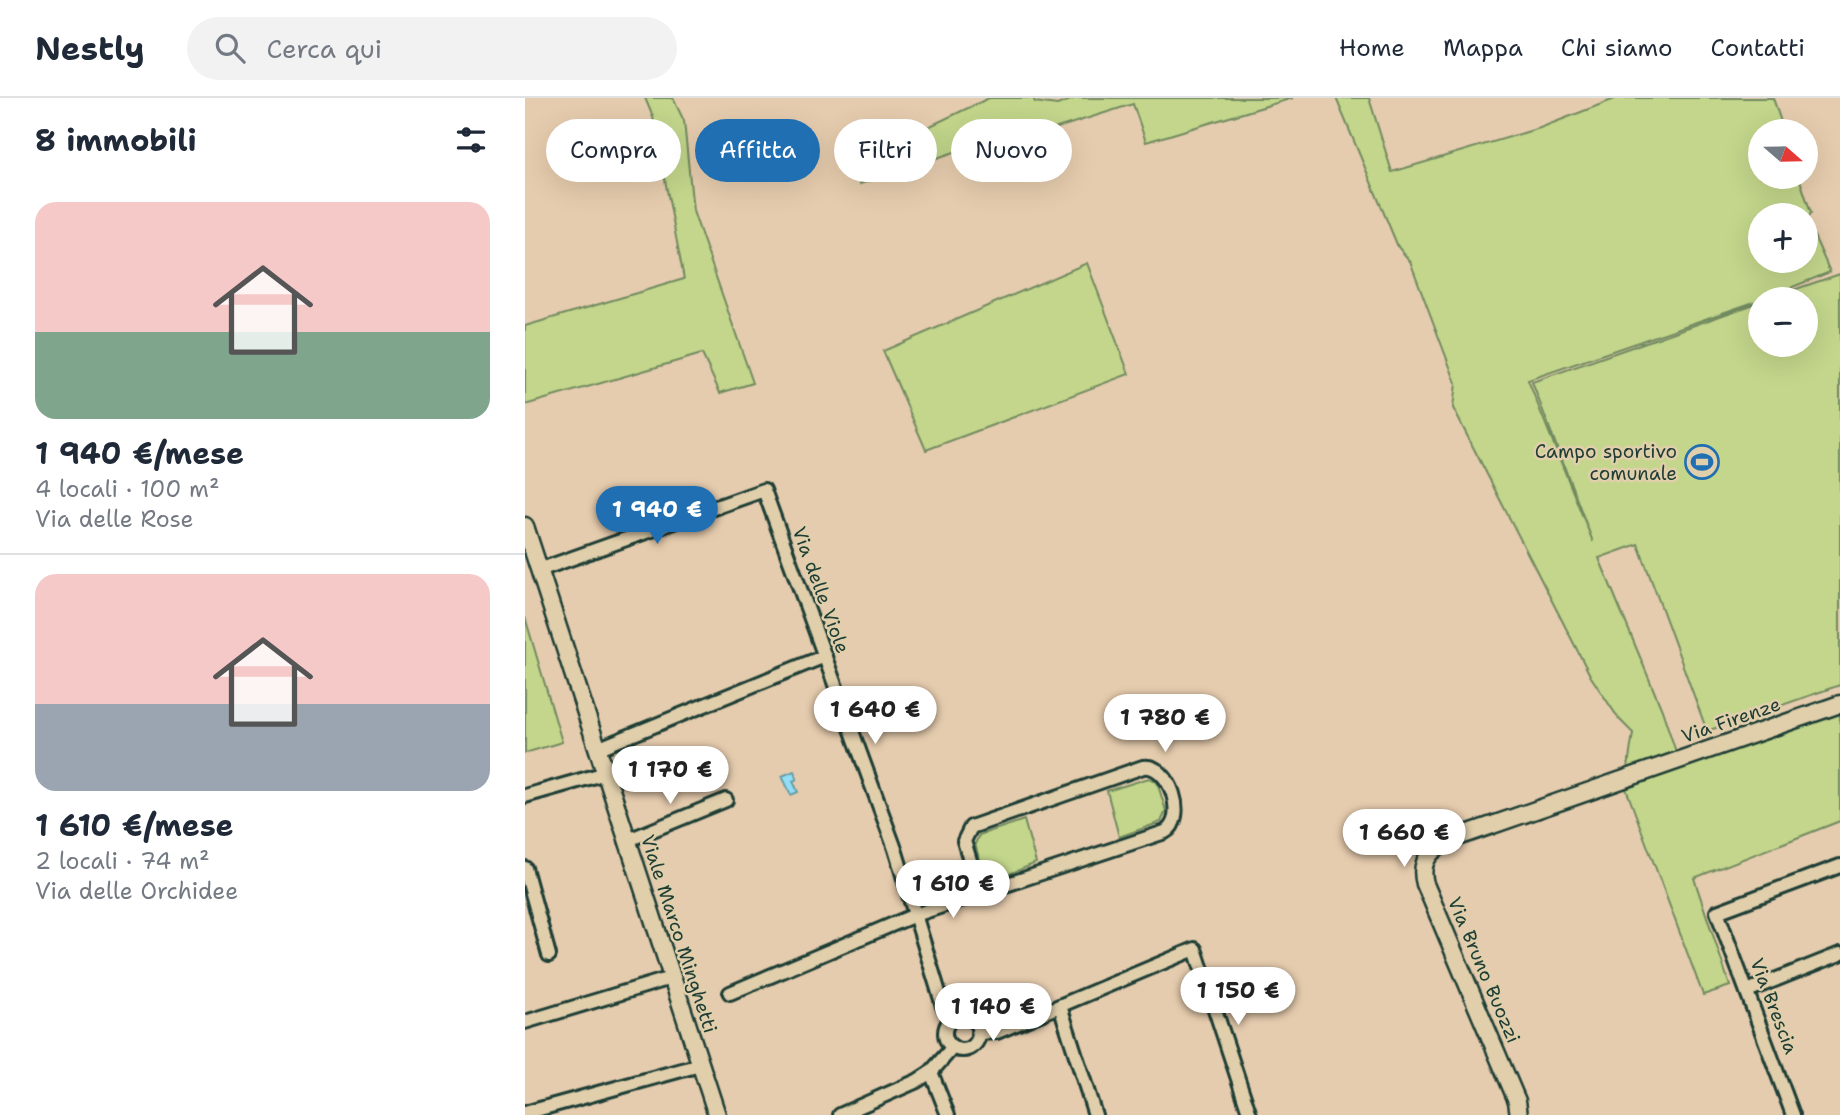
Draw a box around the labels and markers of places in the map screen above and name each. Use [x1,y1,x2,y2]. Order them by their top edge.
place label: Campo sportivo comunale [1535,439,1677,486]
sports icon: Campo sportivo comunale [1683,443,1721,481]
pin: 1 940 € [592,486,722,546]
pin: 1 640 € [810,686,940,746]
pin: 1 780 € [1100,694,1230,754]
pin: 1 170 € [605,746,735,806]
pin: 1 660 € [1339,810,1469,869]
pin: 1 610 € [888,860,1018,920]
pin: 1 150 € [1173,968,1303,1027]
pin: 1 140 € [928,984,1058,1043]

